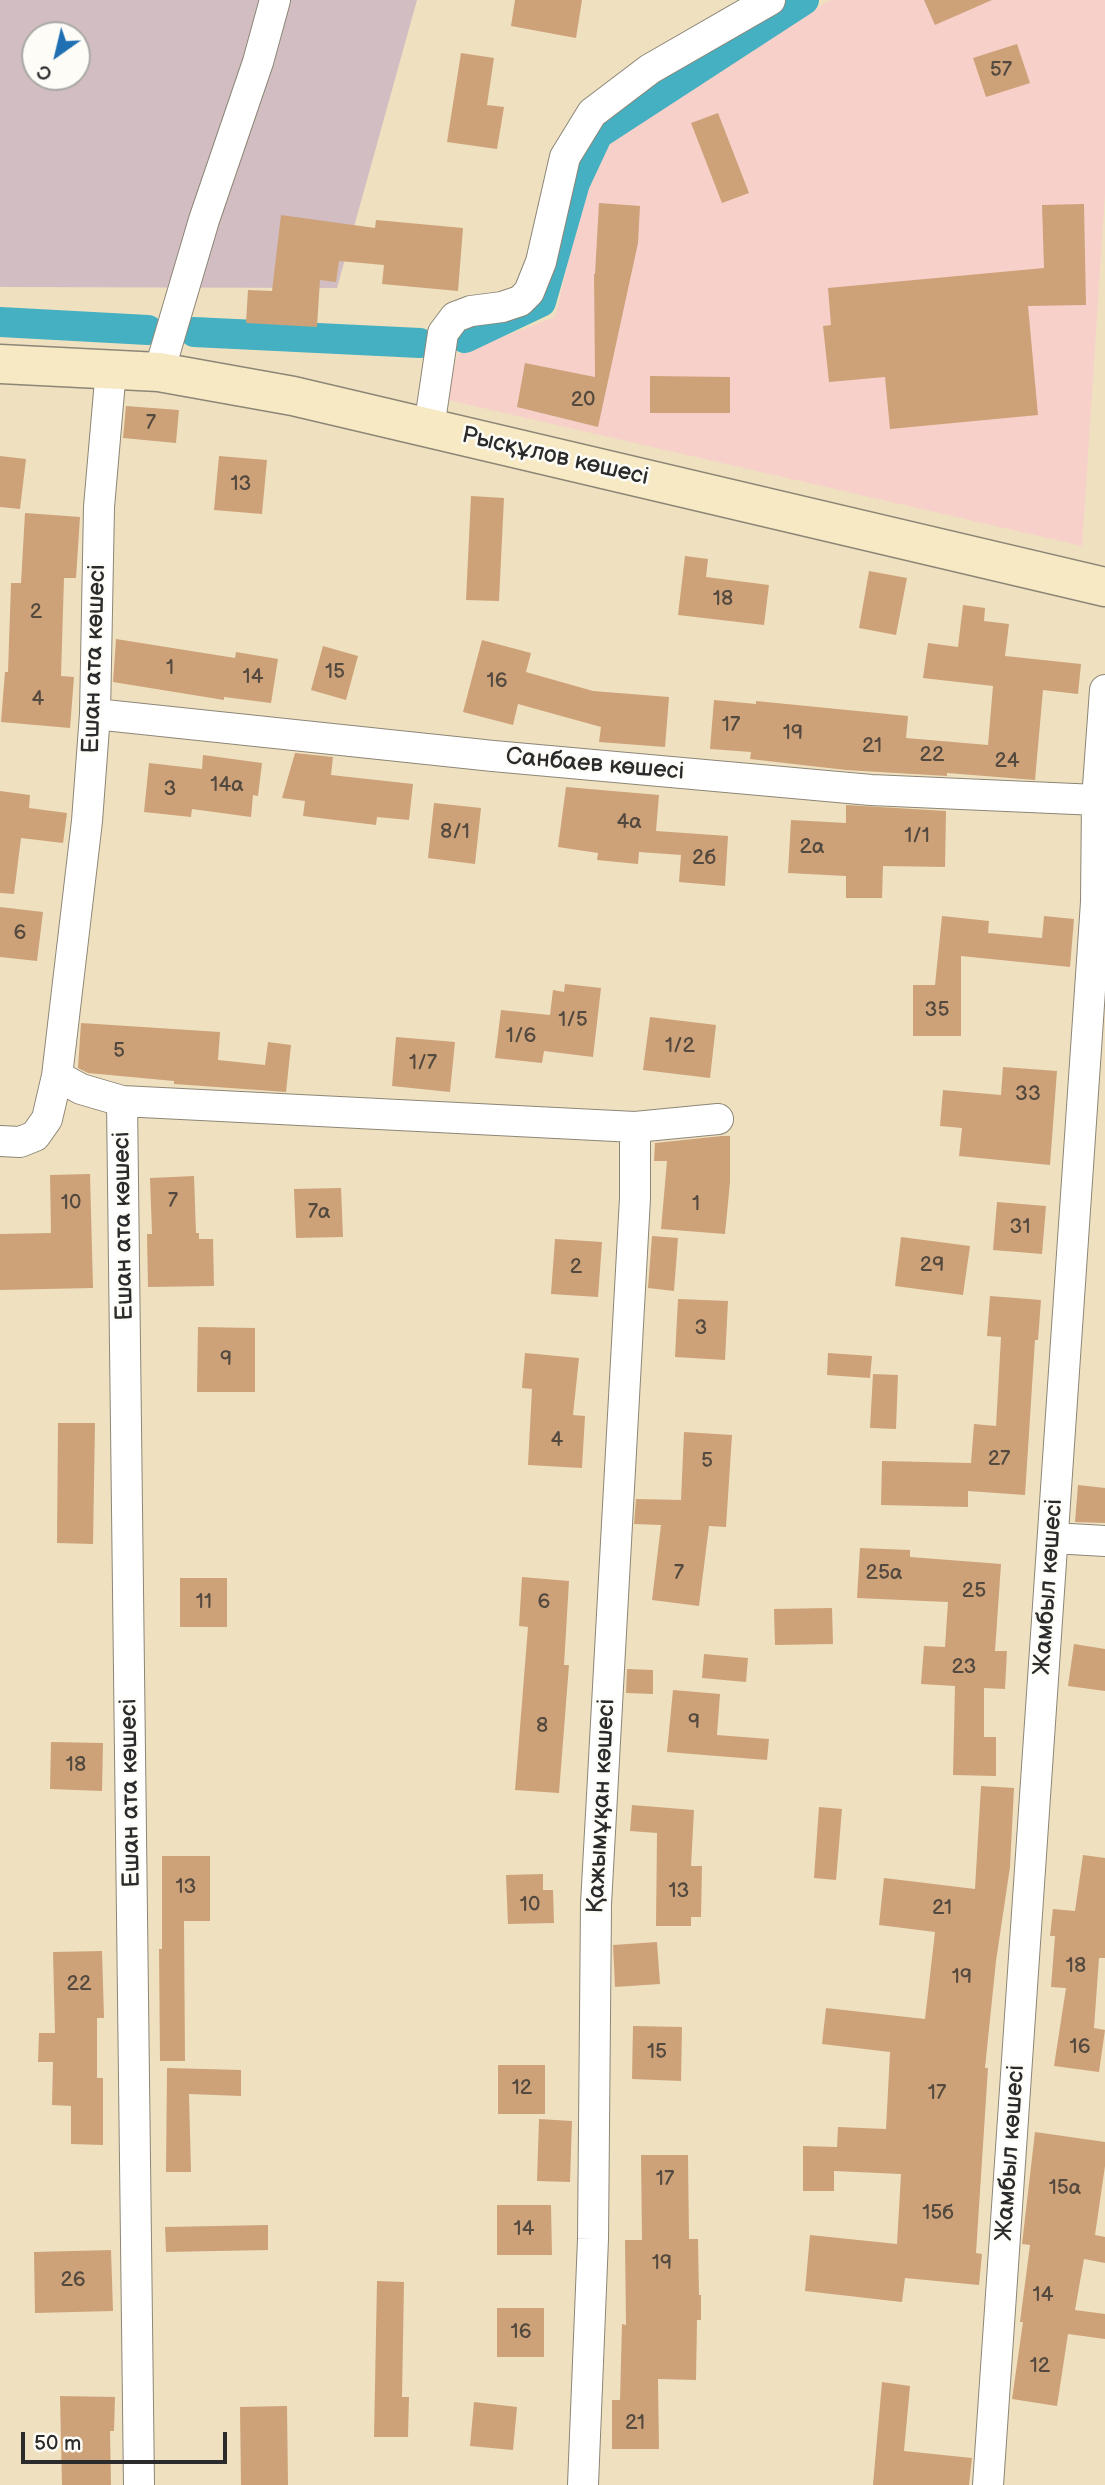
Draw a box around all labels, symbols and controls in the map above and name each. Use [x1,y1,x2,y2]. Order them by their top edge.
north arrow [21,21,91,91]
house number: 57 [990,58,1012,84]
text: С [33,59,57,85]
house number: 20 [571,388,595,414]
house number: 7 [146,411,156,437]
street label: Рысқұлов көшесі [459,421,651,493]
house number: 13 [230,472,252,498]
street label: Ешан ата көшесі [77,564,113,754]
house number: 18 [713,587,733,613]
house number: 2 [30,600,42,626]
house number: 1 [166,656,174,682]
house number: 15 [325,660,345,686]
house number: 14 [243,665,263,691]
house number: 16 [487,669,507,695]
house number: 4 [32,687,44,713]
house number: 17 [722,713,740,739]
house number: 19 [783,721,803,747]
house number: 21 [862,734,882,760]
street label: Санбаев көшесі [505,743,685,787]
house number: 22 [920,743,944,769]
house number: 24 [995,749,1019,775]
house number: 14а [210,773,244,799]
house number: 3 [164,777,176,803]
house number: 4а [616,810,642,836]
house number: 8/1 [440,820,470,846]
house number: 1/1 [904,824,930,850]
house number: 2а [800,835,824,861]
house number: 2б [692,846,716,872]
house number: 6 [14,921,26,947]
house number: 35 [925,998,949,1024]
house number: 1/5 [558,1008,588,1034]
house number: 1/6 [506,1024,536,1050]
house number: 1/2 [665,1034,695,1060]
house number: 5 [113,1039,125,1065]
house number: 1/7 [409,1051,437,1077]
house number: 33 [1015,1082,1041,1108]
street label: Ешан ата көшесі [108,1131,140,1321]
house number: 7 [168,1189,178,1215]
house number: 10 [61,1191,81,1217]
house number: 1 [692,1192,700,1218]
house number: 7а [308,1200,330,1226]
house number: 31 [1009,1215,1031,1241]
house number: 29 [920,1253,944,1279]
house number: 2 [570,1255,582,1281]
house number: 3 [695,1316,707,1342]
house number: 9 [220,1347,232,1373]
house number: 4 [551,1428,563,1454]
house number: 27 [988,1447,1010,1473]
house number: 5 [701,1449,713,1475]
street label: Жамбыл көшесі [1028,1498,1070,1676]
house number: 7 [674,1561,684,1587]
house number: 25а [866,1561,902,1587]
house number: 25 [962,1579,986,1605]
house number: 11 [196,1590,212,1616]
house number: 6 [538,1590,550,1616]
house number: 23 [952,1655,976,1681]
street label: Ешан ата көшесі [115,1698,147,1888]
street label: Қажымұқан көшесі [582,1698,622,1914]
house number: 9 [688,1710,700,1736]
house number: 8 [536,1714,548,1740]
house number: 18 [66,1753,86,1779]
house number: 13 [175,1875,197,1901]
house number: 13 [668,1879,690,1905]
house number: 10 [520,1893,540,1919]
house number: 21 [932,1896,952,1922]
house number: 18 [1066,1954,1086,1980]
house number: 19 [952,1965,972,1991]
house number: 22 [67,1972,91,1998]
house number: 16 [1070,2035,1090,2061]
house number: 15 [647,2040,667,2066]
street label: Жамбыл көшесі [990,2064,1032,2242]
house number: 12 [512,2076,532,2102]
house number: 17 [928,2081,946,2107]
house number: 17 [656,2167,674,2193]
house number: 15а [1049,2176,1081,2202]
house number: 15б [922,2201,954,2227]
house number: 14 [514,2217,534,2243]
house number: 19 [652,2251,672,2277]
house number: 26 [60,2268,86,2294]
house number: 14 [1033,2283,1053,2309]
house number: 16 [511,2320,531,2346]
house number: 12 [1030,2354,1050,2380]
house number: 21 [625,2411,645,2437]
scale bar [24,2418,231,2462]
text: 50 m [34,2431,81,2456]

